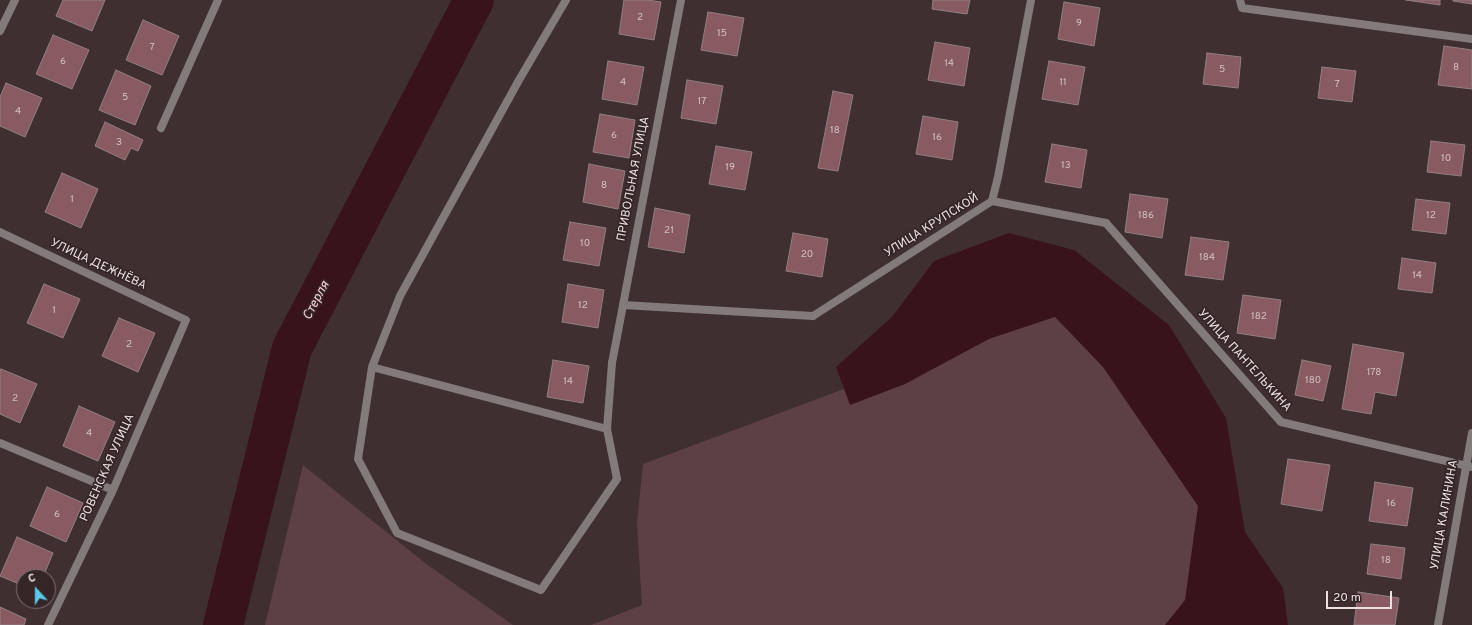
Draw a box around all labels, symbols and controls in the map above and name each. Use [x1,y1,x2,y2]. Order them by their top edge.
house number: 2 [637,12,643,24]
house number: 9 [1076,18,1082,30]
house number: 15 [717,28,727,40]
house number: 7 [149,42,155,54]
house number: 6 [60,56,66,68]
house number: 14 [944,58,954,70]
house number: 8 [1453,62,1459,74]
house number: 5 [1219,64,1225,76]
house number: 4 [620,77,626,89]
house number: 11 [1059,77,1067,89]
house number: 7 [1334,79,1340,91]
house number: 5 [122,92,128,104]
house number: 17 [698,96,706,108]
house number: 4 [15,106,21,118]
street label: ПРИВОЛЬНАЯ УЛИЦА [615,115,653,243]
house number: 18 [830,125,840,137]
house number: 6 [611,130,617,142]
house number: 16 [932,132,942,144]
house number: 3 [116,137,122,149]
house number: 10 [1441,153,1451,165]
house number: 13 [1061,160,1071,172]
house number: 19 [725,162,735,174]
house number: 8 [601,180,607,192]
street label: УЛИЦА КРУПСКОЙ [882,191,982,261]
house number: 1 [70,194,74,206]
house number: 186 [1138,210,1154,222]
house number: 12 [1426,210,1436,222]
house number: 21 [664,225,674,237]
street label: УЛИЦА ДЕЖНЁВА [48,236,148,294]
house number: 10 [580,238,590,250]
house number: 20 [801,249,813,261]
house number: 184 [1199,252,1215,264]
house number: 14 [1412,270,1422,282]
water label: Стерля [300,279,334,323]
house number: 12 [578,300,588,312]
house number: 1 [52,305,56,317]
street label: УЛИЦА ПАНТЕЛЬКИНА [1194,307,1294,415]
house number: 182 [1251,311,1267,323]
house number: 2 [126,339,132,351]
house number: 178 [1367,367,1381,379]
house number: 180 [1305,375,1321,387]
house number: 14 [563,376,573,388]
house number: 2 [12,393,18,405]
street label: РОВЕНСКАЯ УЛИЦА [78,412,138,524]
house number: 4 [86,428,92,440]
street label: УЛИЦА КАЛИНИНА [1428,459,1462,571]
house number: 16 [1386,498,1396,510]
house number: 6 [54,509,60,521]
house number: 18 [1381,555,1391,567]
north arrow [16,569,56,609]
text: С [26,571,38,587]
scale bar [1328,583,1394,609]
text: 20 m [1333,590,1361,606]

